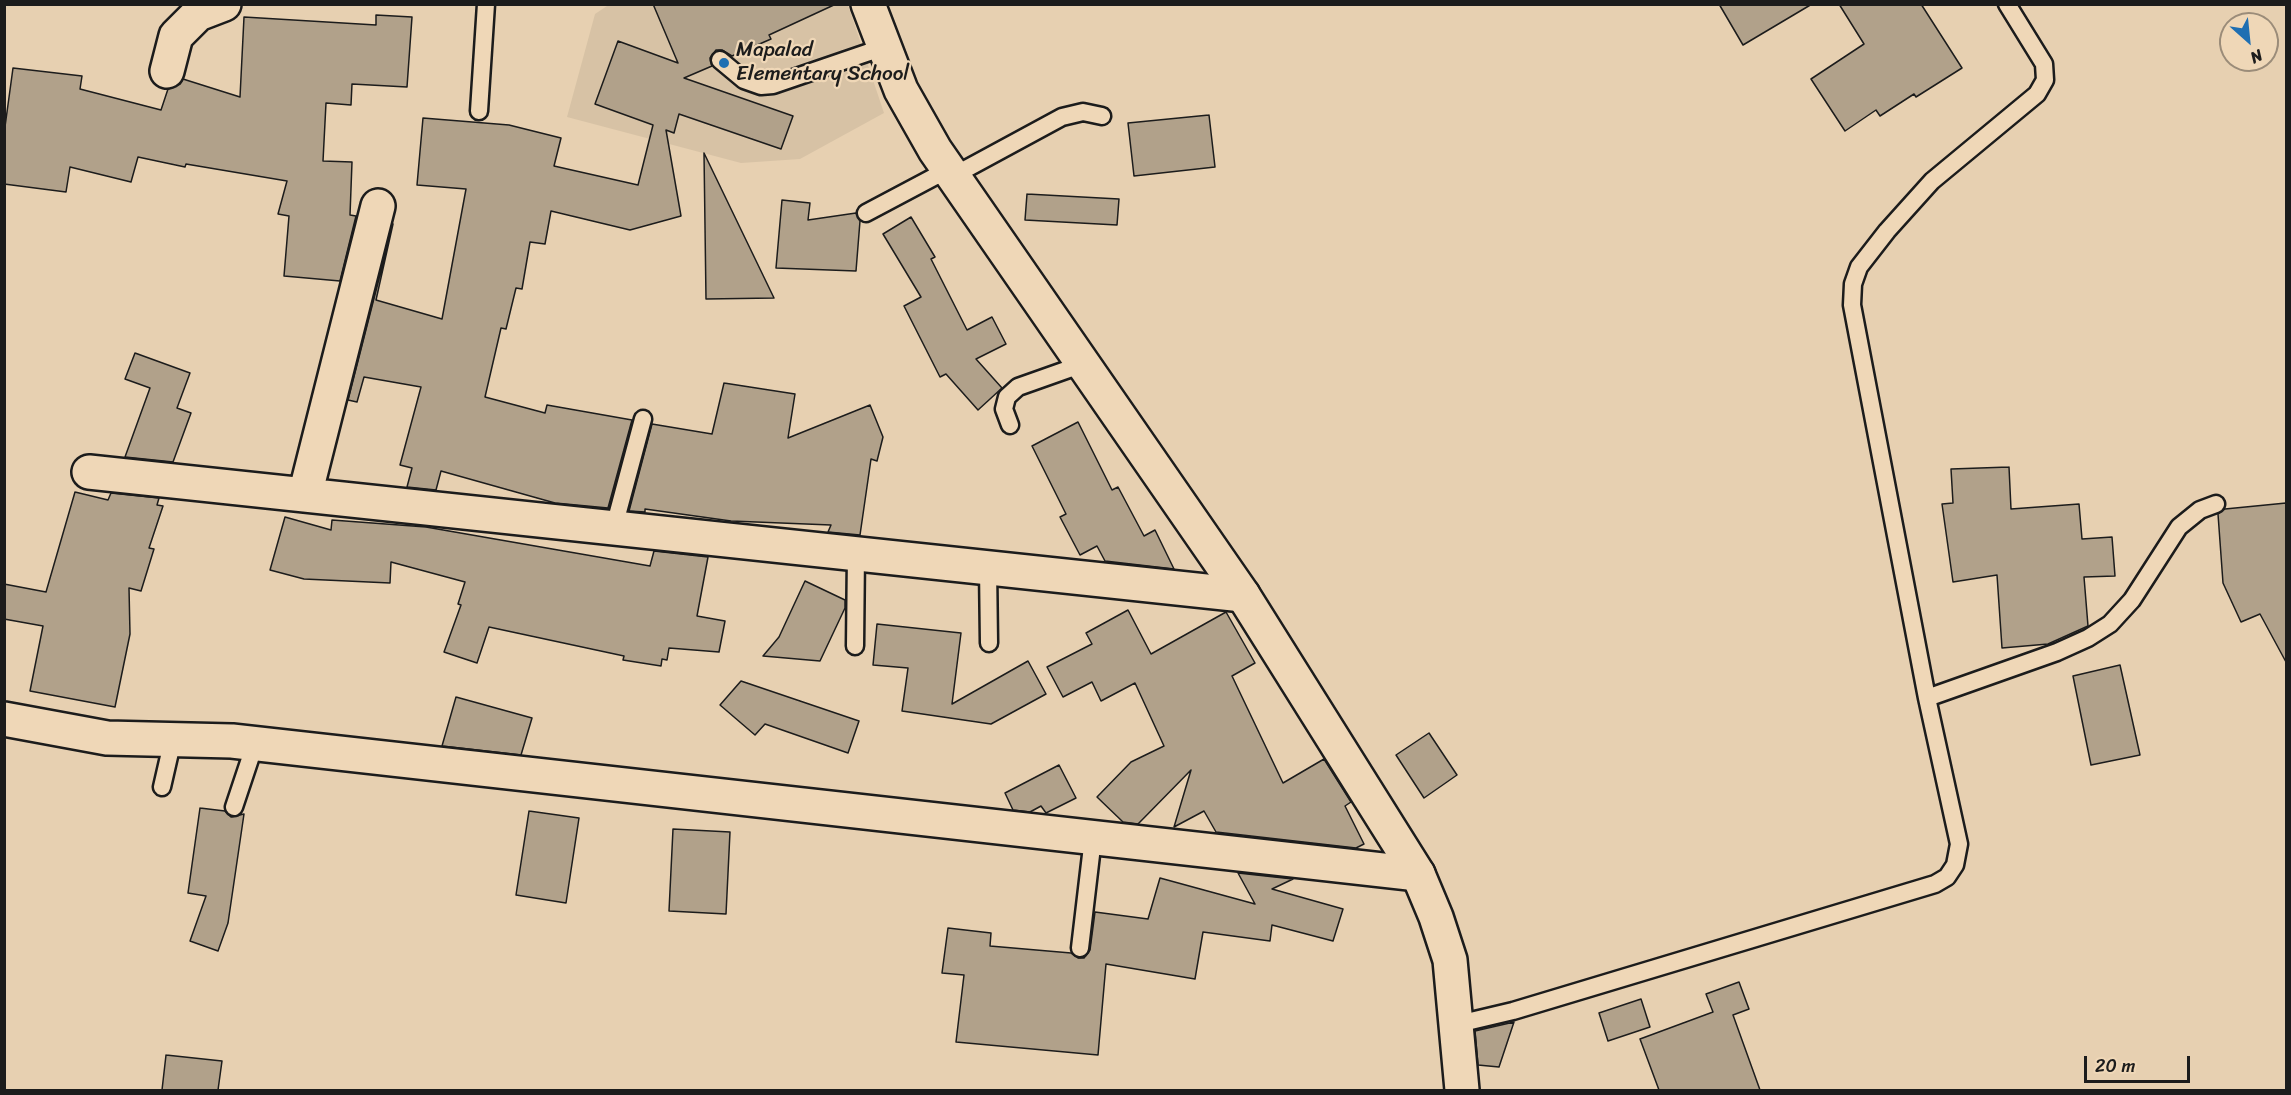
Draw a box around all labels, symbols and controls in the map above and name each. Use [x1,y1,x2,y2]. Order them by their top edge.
north arrow [2219,12,2279,72]
place label: Mapalad Elementary School [736,38,909,88]
text: N [2245,41,2268,72]
marker: Mapalad Elementary School [717,56,731,70]
scale bar [2087,1044,2194,1082]
text: 20 m [2095,1050,2135,1082]

